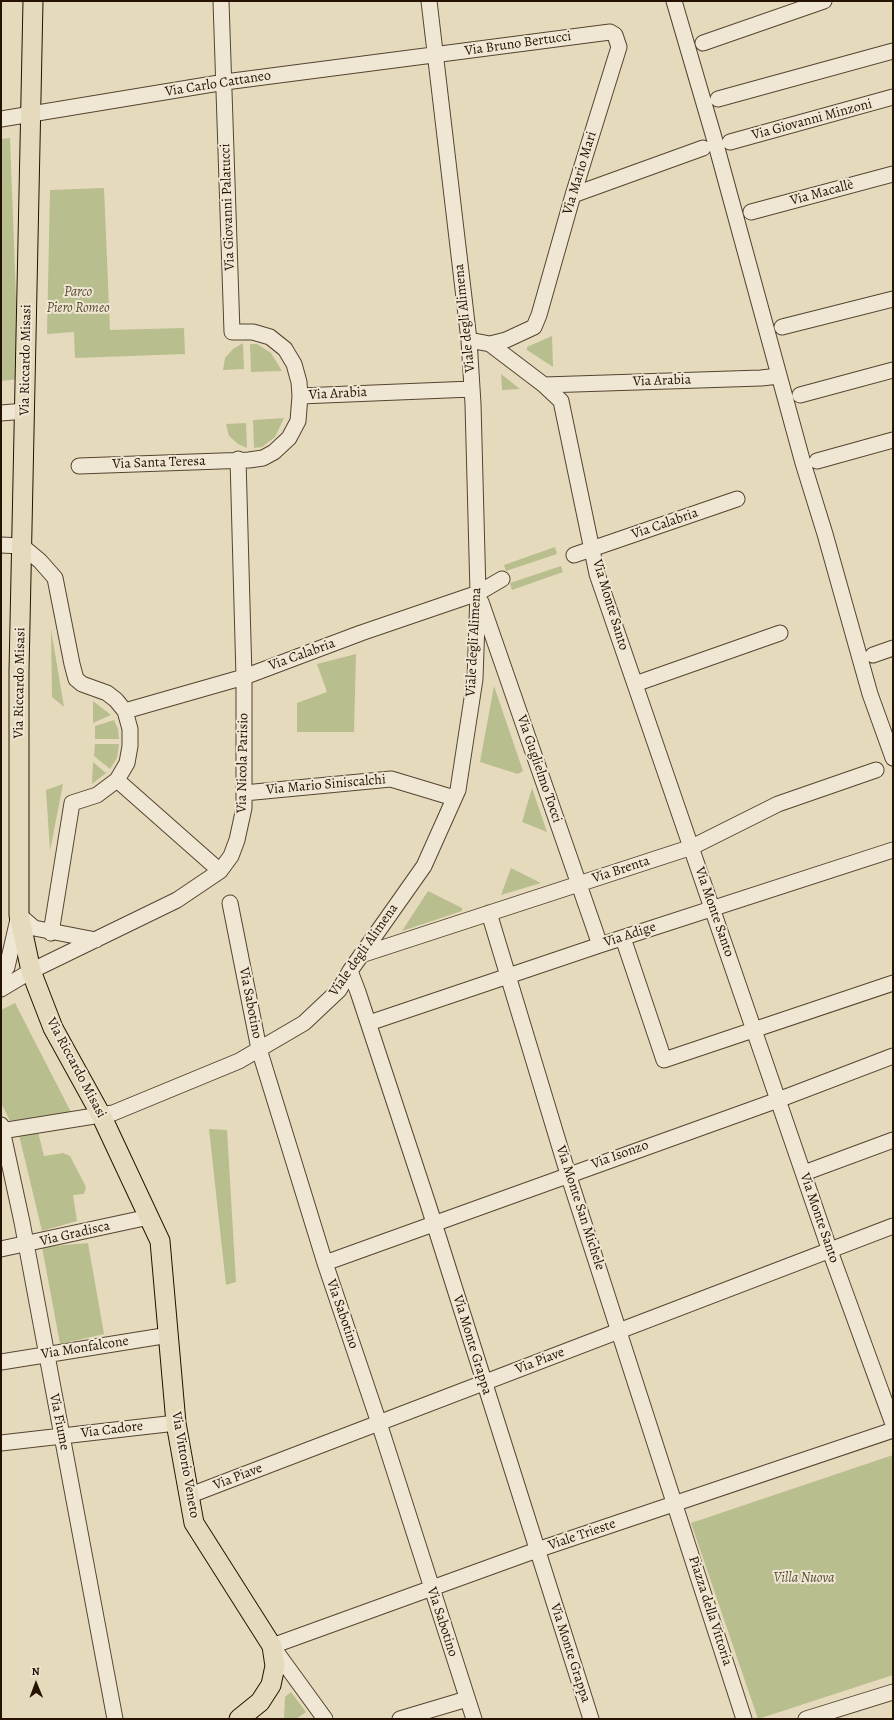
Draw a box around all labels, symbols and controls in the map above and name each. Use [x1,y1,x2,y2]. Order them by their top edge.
street label: Via Bruno Bertucci [464,28,572,60]
street label: Via Carlo Cattaneo [164,67,272,101]
street label: Via Giovanni Minzoni [750,96,874,144]
street label: Via Mario Mari [559,129,601,217]
street label: Via Giovanni Palatucci [217,143,239,271]
street label: Via Macallè [788,176,856,210]
street label: Viale degli Alimena [451,263,479,373]
park label: Parco Piero Romeo [46,285,110,318]
street label: Via Riccardo Misasi [17,304,35,416]
street label: Via Arabia [632,372,692,390]
street label: Via Arabia [308,384,368,404]
street label: Via Santa Teresa [112,453,206,473]
street label: Via Calabria [629,505,701,543]
street label: Via Monte Santo [588,558,632,652]
street label: Viale degli Alimena [463,587,485,697]
street label: Via Riccardo Misasi [11,627,29,739]
street label: Via Calabria [267,635,337,675]
street label: Via Nicola Parisio [234,713,252,813]
street label: Via Guglielmo Tocci [513,713,565,825]
street label: Via Mario Siniscalchi [265,771,387,799]
street label: Via Brenta [590,853,652,887]
street label: Via Monte Santo [691,865,737,959]
street label: Viale degli Alimena [326,901,402,999]
street label: Via Adige [602,919,658,951]
street label: Via Sabotino [235,966,265,1040]
street label: Via Riccardo Misasi [42,1015,110,1121]
street label: Via Isonzo [589,1137,651,1173]
street label: Via Monte San Michele [552,1143,608,1273]
street label: Via Monte Santo [796,1171,842,1265]
street label: Via Gradisca [38,1218,112,1250]
street label: Via Sabotino [322,1277,362,1351]
street label: Via Monte Grappa [449,1293,495,1397]
street label: Via Monfalcone [40,1333,130,1363]
street label: Via Piave [513,1344,567,1378]
street label: Via Fiume [45,1392,73,1452]
street label: Via Vittorio Veneto [167,1411,203,1519]
street label: Via Cadore [80,1418,144,1442]
street label: Via Piave [211,1460,265,1494]
street label: Viale Trieste [546,1516,618,1554]
street label: Piazza della Vittoria [684,1554,736,1668]
park label: Villa Nuova [774,1571,834,1587]
street label: Via Sabotino [423,1585,461,1659]
street label: Via Monte Grappa [546,1601,594,1705]
north arrow [16,1664,56,1704]
text: N [32,1664,40,1679]

